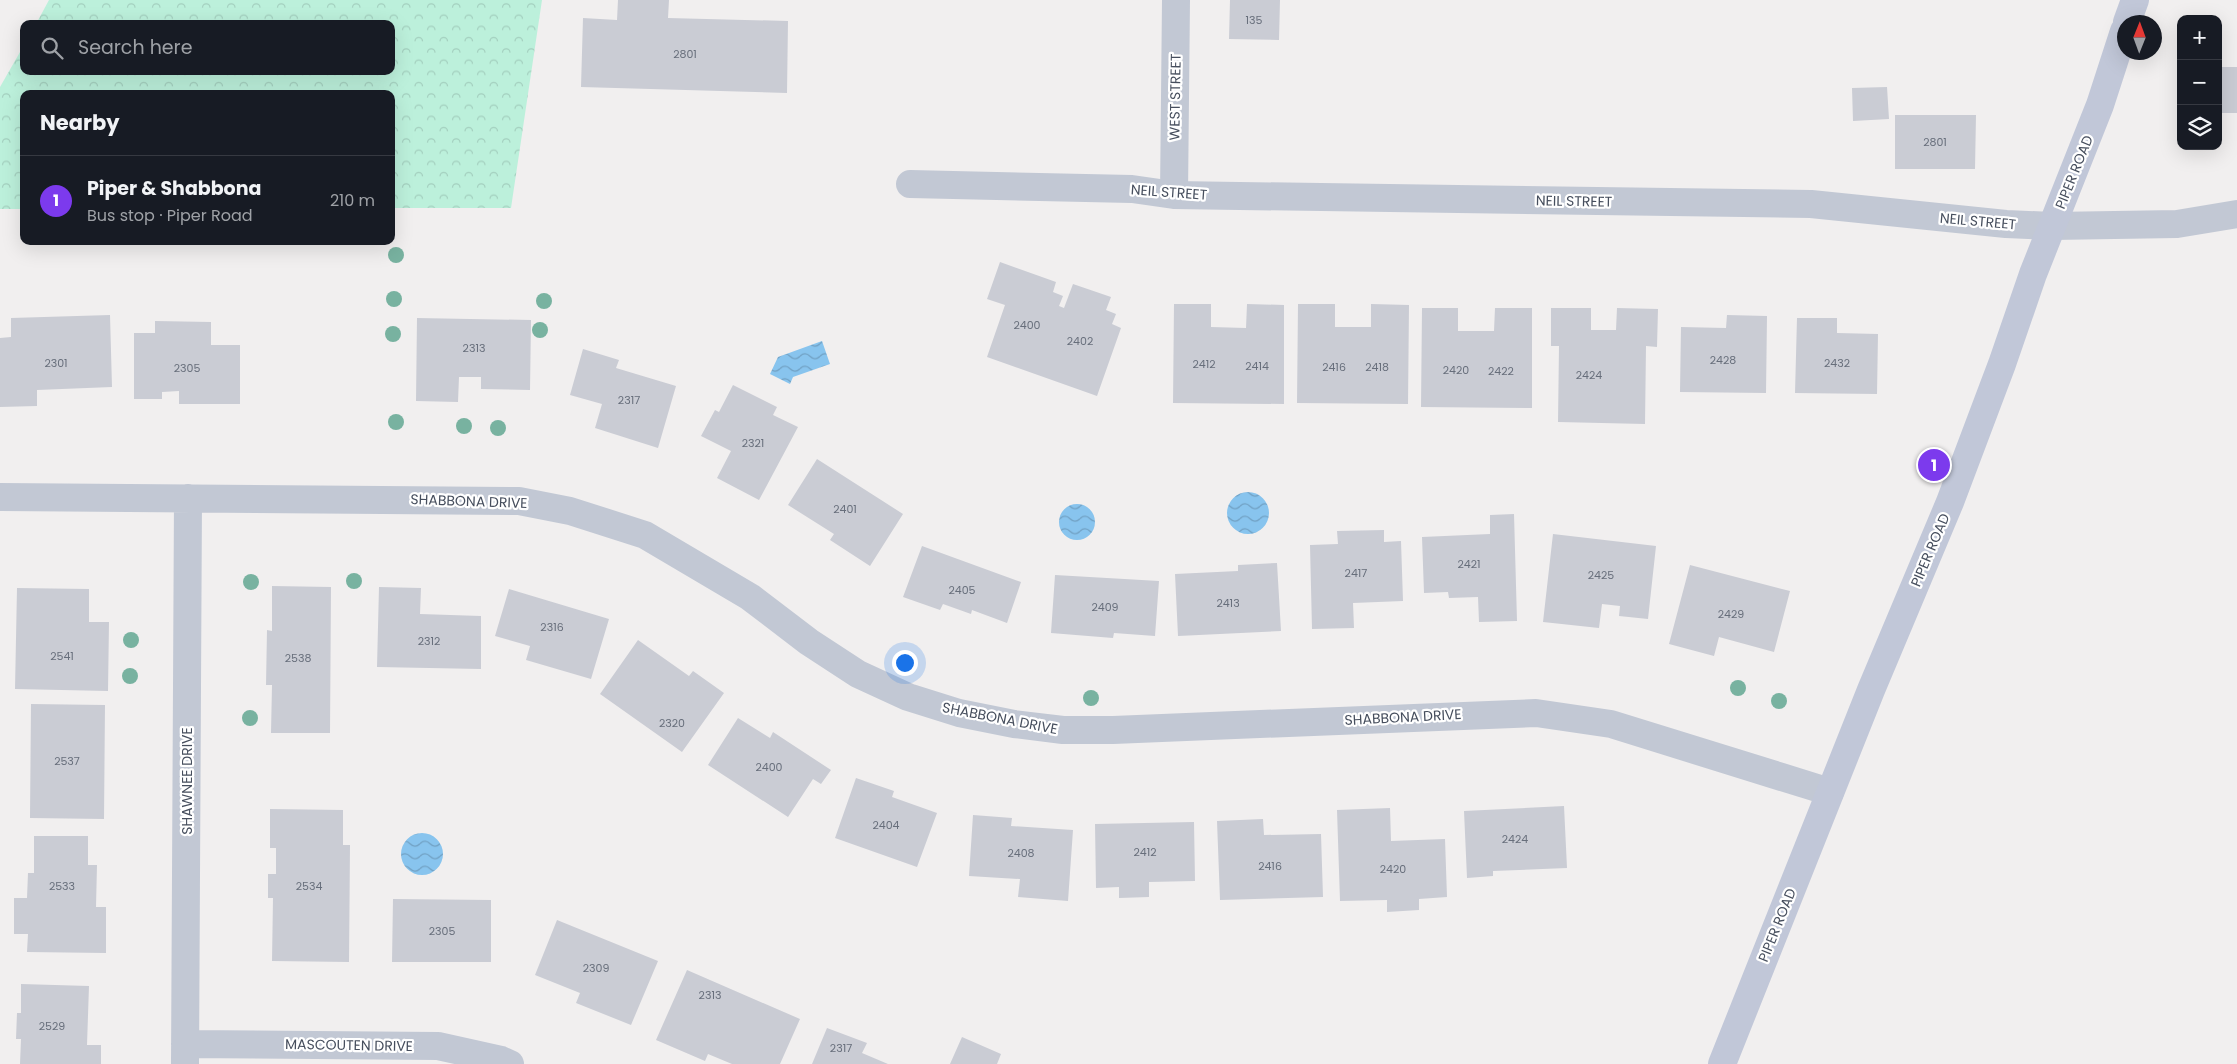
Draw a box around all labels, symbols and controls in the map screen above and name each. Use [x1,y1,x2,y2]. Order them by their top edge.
house number: 135 [1246,12,1263,28]
north arrow [2117,15,2162,60]
map controls [2177,15,2222,150]
button: + [2177,15,2222,60]
search box [20,20,395,75]
icon: search [38,34,66,62]
text: Search here [78,34,192,61]
house number: 2801 [673,46,697,62]
street label: WEST STREET [1164,53,1186,140]
button: − [2177,60,2222,105]
button: layers [2177,105,2222,150]
text: Nearby [40,108,120,137]
street label: PIPER ROAD [2050,132,2098,212]
house number: 2801 [1923,134,1947,150]
text: Piper & Shabbona [87,175,261,202]
street label: NEIL STREET [1130,179,1208,205]
text: 1 [53,189,59,212]
text: 210 m [330,189,375,212]
street label: NEIL STREET [1536,190,1613,212]
text: Bus stop · Piper Road [87,204,253,227]
street label: NEIL STREET [1939,208,2017,234]
house number: 2400 [1013,317,1041,333]
house number: 2402 [1067,333,1093,349]
house number: 2313 [463,340,485,356]
house number: 2428 [1710,352,1736,368]
house number: 2301 [44,355,68,371]
house number: 2432 [1824,355,1850,371]
house number: 2412 [1192,356,1216,372]
house number: 2414 [1245,358,1269,374]
house number: 2416 [1322,359,1346,375]
house number: 2418 [1365,359,1389,375]
house number: 2305 [174,360,200,376]
house number: 2420 [1443,362,1469,378]
house number: 2422 [1488,363,1514,379]
house number: 2424 [1576,367,1602,383]
house number: 2317 [618,392,640,408]
house number: 2321 [742,435,764,451]
pin: 1 [1918,446,1950,484]
street label: SHABBONA DRIVE [410,489,528,513]
house number: 2401 [833,501,857,517]
street label: PIPER ROAD [1906,510,1954,590]
house number: 2421 [1457,556,1481,572]
house number: 2417 [1345,565,1367,581]
house number: 2425 [1588,567,1614,583]
house number: 2405 [948,582,976,598]
house number: 2413 [1216,595,1240,611]
house number: 2409 [1091,599,1119,615]
house number: 2429 [1718,606,1744,622]
house number: 2316 [540,619,564,635]
house number: 2312 [418,633,440,649]
house number: 2541 [50,648,74,664]
house number: 2538 [285,650,311,666]
your location [892,650,918,676]
street label: SHABBONA DRIVE [941,697,1059,739]
street label: SHABBONA DRIVE [1344,704,1462,730]
house number: 2320 [659,715,685,731]
street label: SHAWNEE DRIVE [177,727,197,835]
house number: 2537 [54,753,80,769]
house number: 2400 [755,759,783,775]
house number: 2404 [872,817,900,833]
house number: 2424 [1502,831,1528,847]
house number: 2412 [1133,844,1157,860]
house number: 2408 [1007,845,1035,861]
house number: 2416 [1258,858,1282,874]
house number: 2420 [1380,861,1406,877]
house number: 2533 [49,878,75,894]
house number: 2534 [296,878,322,894]
street label: PIPER ROAD [1753,885,1801,965]
house number: 2305 [429,923,455,939]
house number: 2309 [583,960,609,976]
house number: 2313 [699,987,721,1003]
house number: 2529 [39,1018,65,1034]
street label: MASCOUTEN DRIVE [285,1034,413,1056]
house number: 2317 [830,1040,852,1056]

